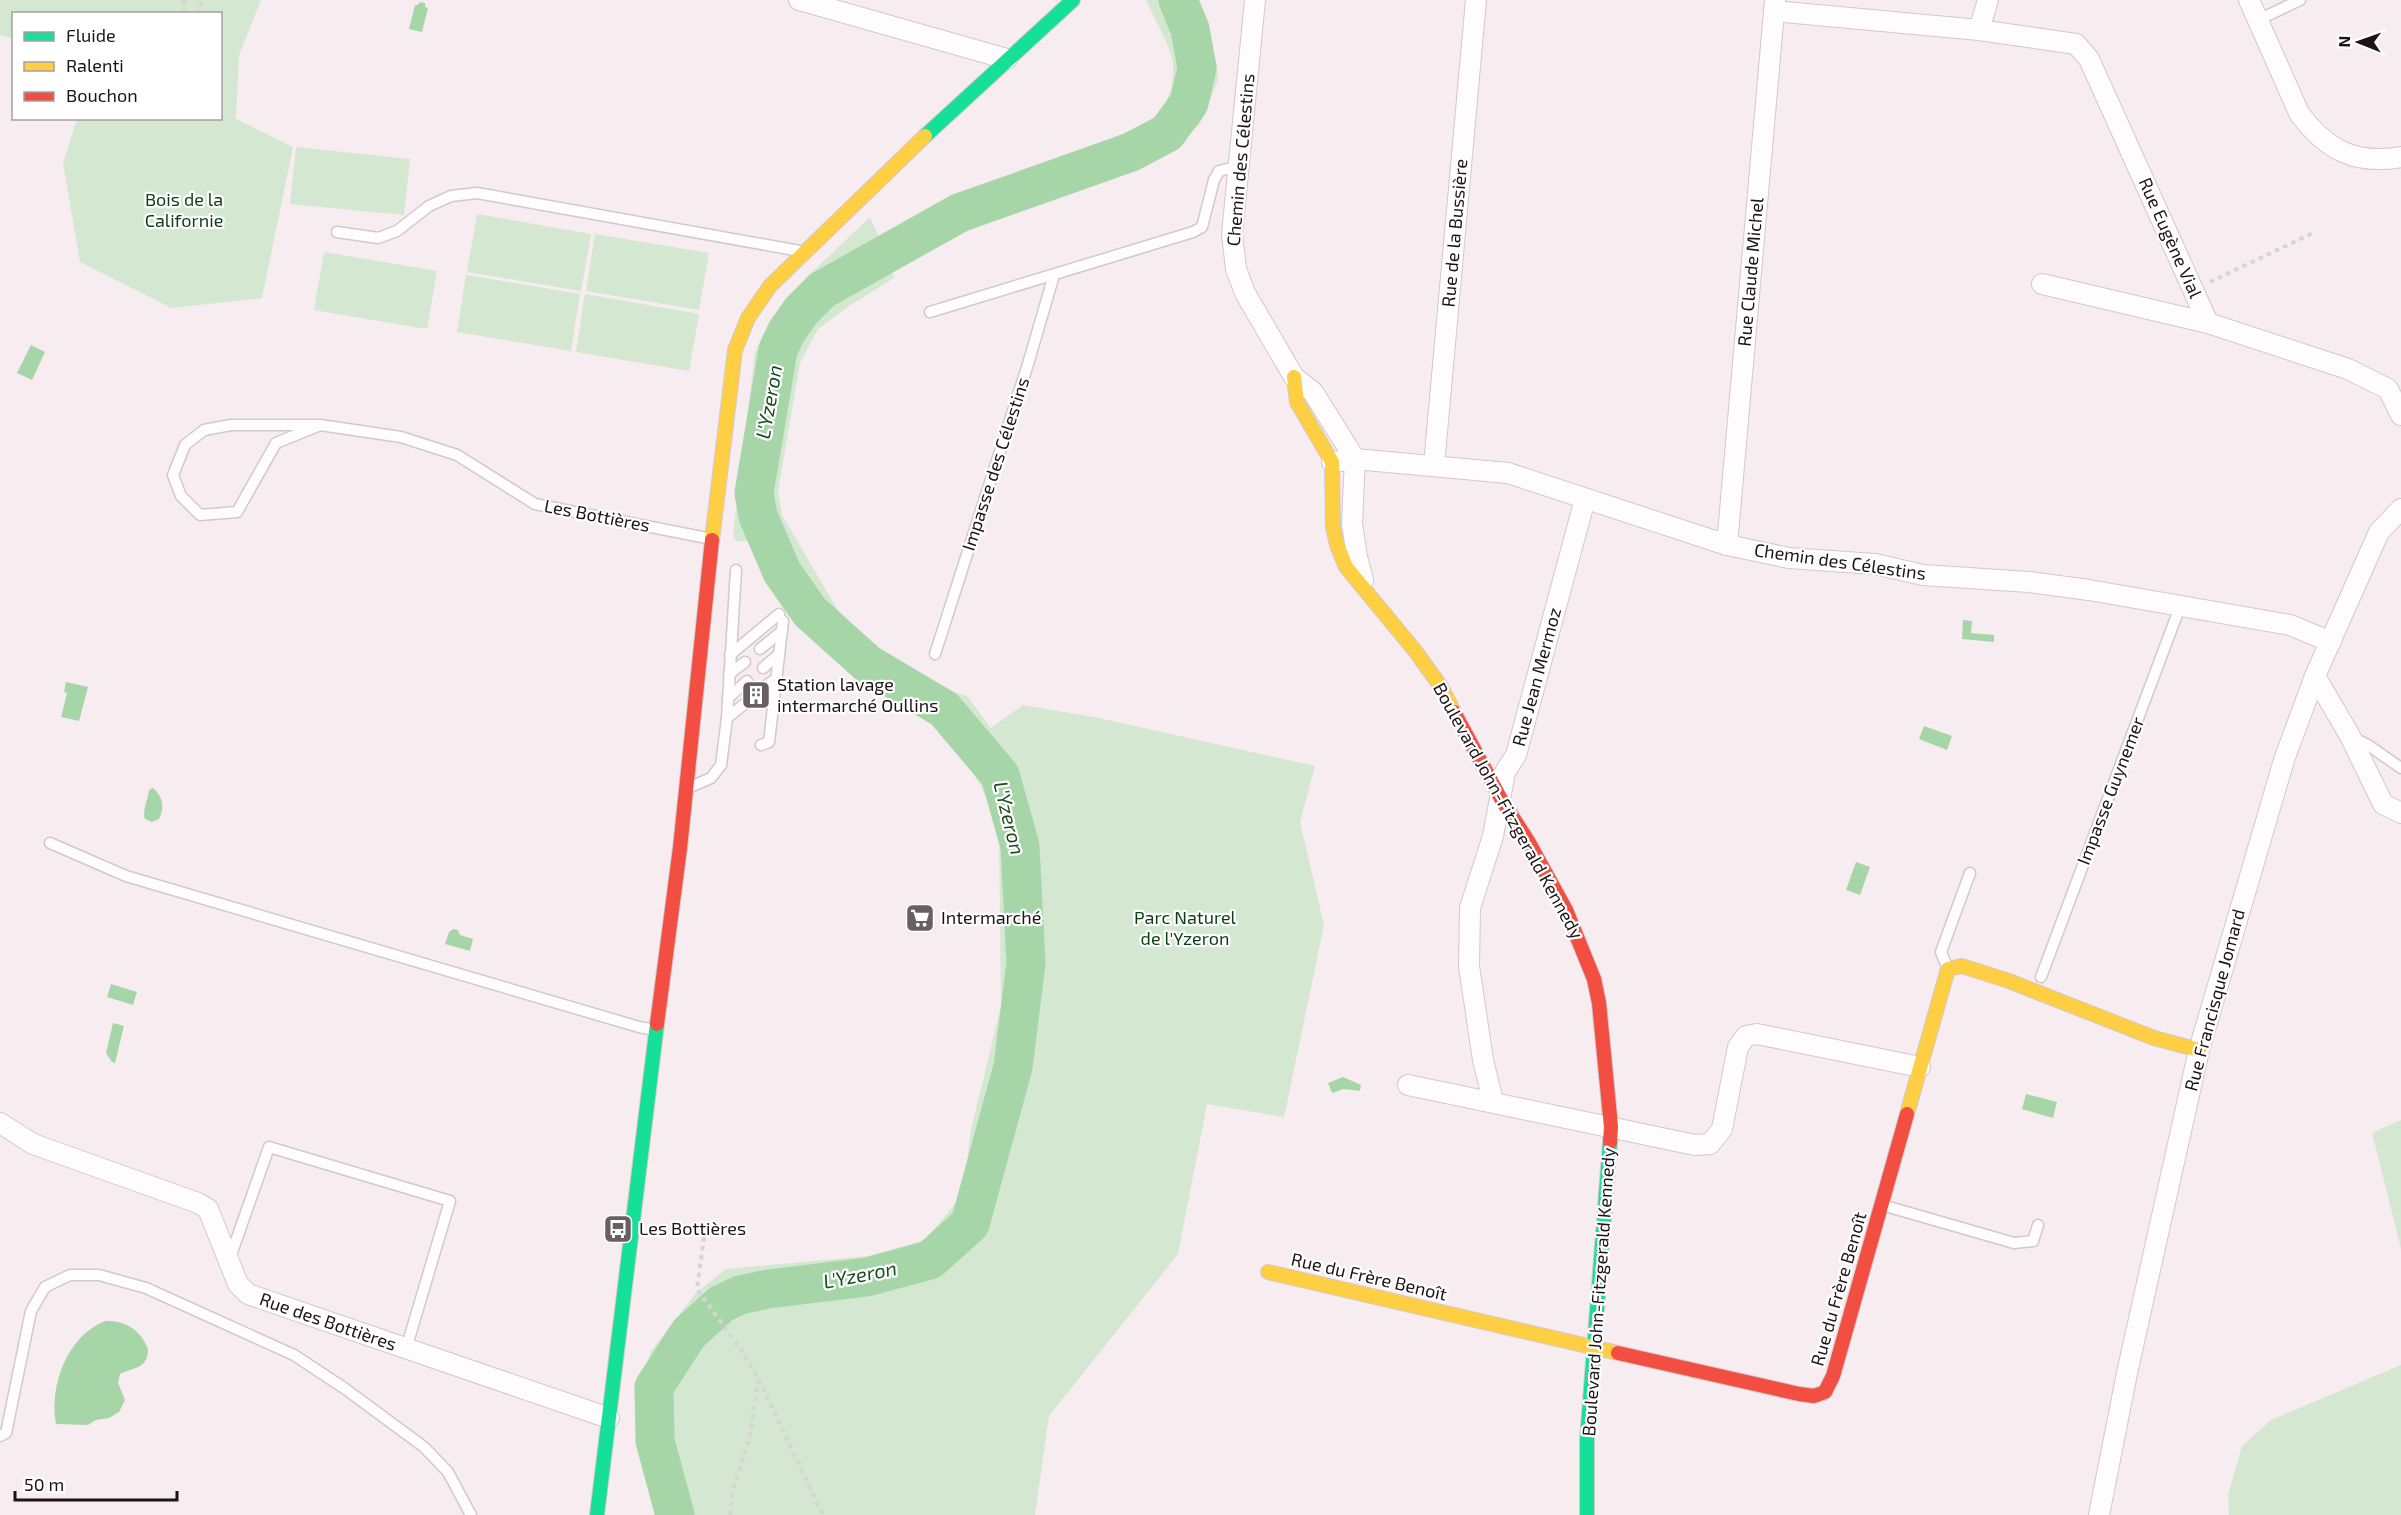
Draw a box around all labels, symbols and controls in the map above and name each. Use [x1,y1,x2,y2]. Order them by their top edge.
legend [12,12,222,120]
north arrow [2329,12,2389,72]
text: Fluide [66,24,116,46]
text: N [2334,36,2353,48]
text: Ralenti [66,54,124,76]
street label: Chemin des Célestins [1221,73,1259,247]
text: Bouchon [66,84,138,106]
street label: Rue de la Bussière [1437,158,1471,308]
street label: Rue Eugène Vial [2135,174,2208,302]
park label: Bois de la Californie [145,188,223,231]
street label: Rue Claude Michel [1733,196,1768,347]
water label: L'Yzeron [750,363,786,441]
street label: Impasse des Célestins [957,374,1033,553]
street label: Les Bottières [543,494,652,536]
street label: Chemin des Célestins [1753,538,1927,584]
street label: Rue Jean Mermoz [1507,605,1565,748]
place label: Station lavage intermarché Oullins [777,673,938,716]
building icon: Station lavage intermarché Oullins [740,679,772,711]
street label: Boulevard John-Fitzgerald Kennedy [1429,679,1589,943]
street label: Impasse Guynemer [2072,714,2148,868]
water label: L'Yzeron [989,779,1031,857]
supermarket icon: Intermarché [904,902,936,934]
place label: Intermarché [941,906,1041,928]
park label: Parc Naturel de l'Yzeron [1134,906,1237,949]
street label: Rue Francisque Jomard [2179,906,2249,1093]
street label: Boulevard John-Fitzgerald Kennedy [1577,1146,1619,1437]
street label: Rue du Frère Benoît [1806,1209,1871,1368]
bus stop icon: Les Bottières [602,1213,634,1245]
place label: Les Bottières [639,1217,746,1239]
street label: Rue du Frère Benoît [1289,1247,1449,1305]
water label: L'Yzeron [821,1255,899,1293]
street label: Rue des Bottières [257,1287,400,1355]
scale bar [15,1464,177,1502]
text: 50 m [24,1473,64,1495]

